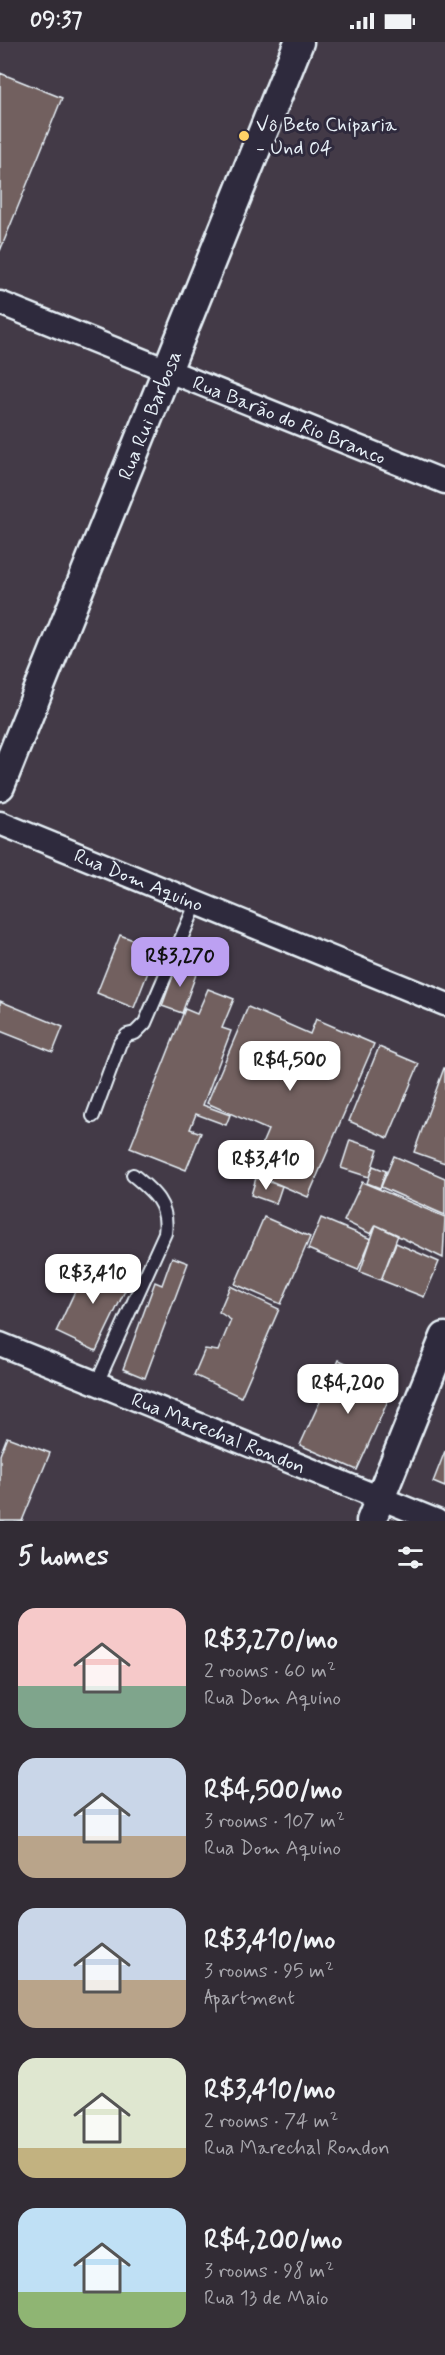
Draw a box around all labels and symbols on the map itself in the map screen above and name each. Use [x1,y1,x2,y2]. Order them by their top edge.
place label: Vô Beto Chiparia - Und 04 [256,112,398,162]
marker: Vô Beto Chiparia - Und 04 [237,129,251,143]
street label: Rua Rui Barbosa [112,347,189,484]
street label: Rua Barão do Rio Branco [188,370,390,472]
street label: Rua Dom Aquino [70,843,207,919]
pin: R$3,270 [125,937,235,988]
pin: R$4,500 [235,1041,345,1092]
pin: R$3,410 [211,1140,321,1191]
pin: R$3,410 [38,1254,148,1305]
pin: R$4,200 [293,1364,403,1415]
street label: Rua Marechal Rondon [127,1387,309,1481]

